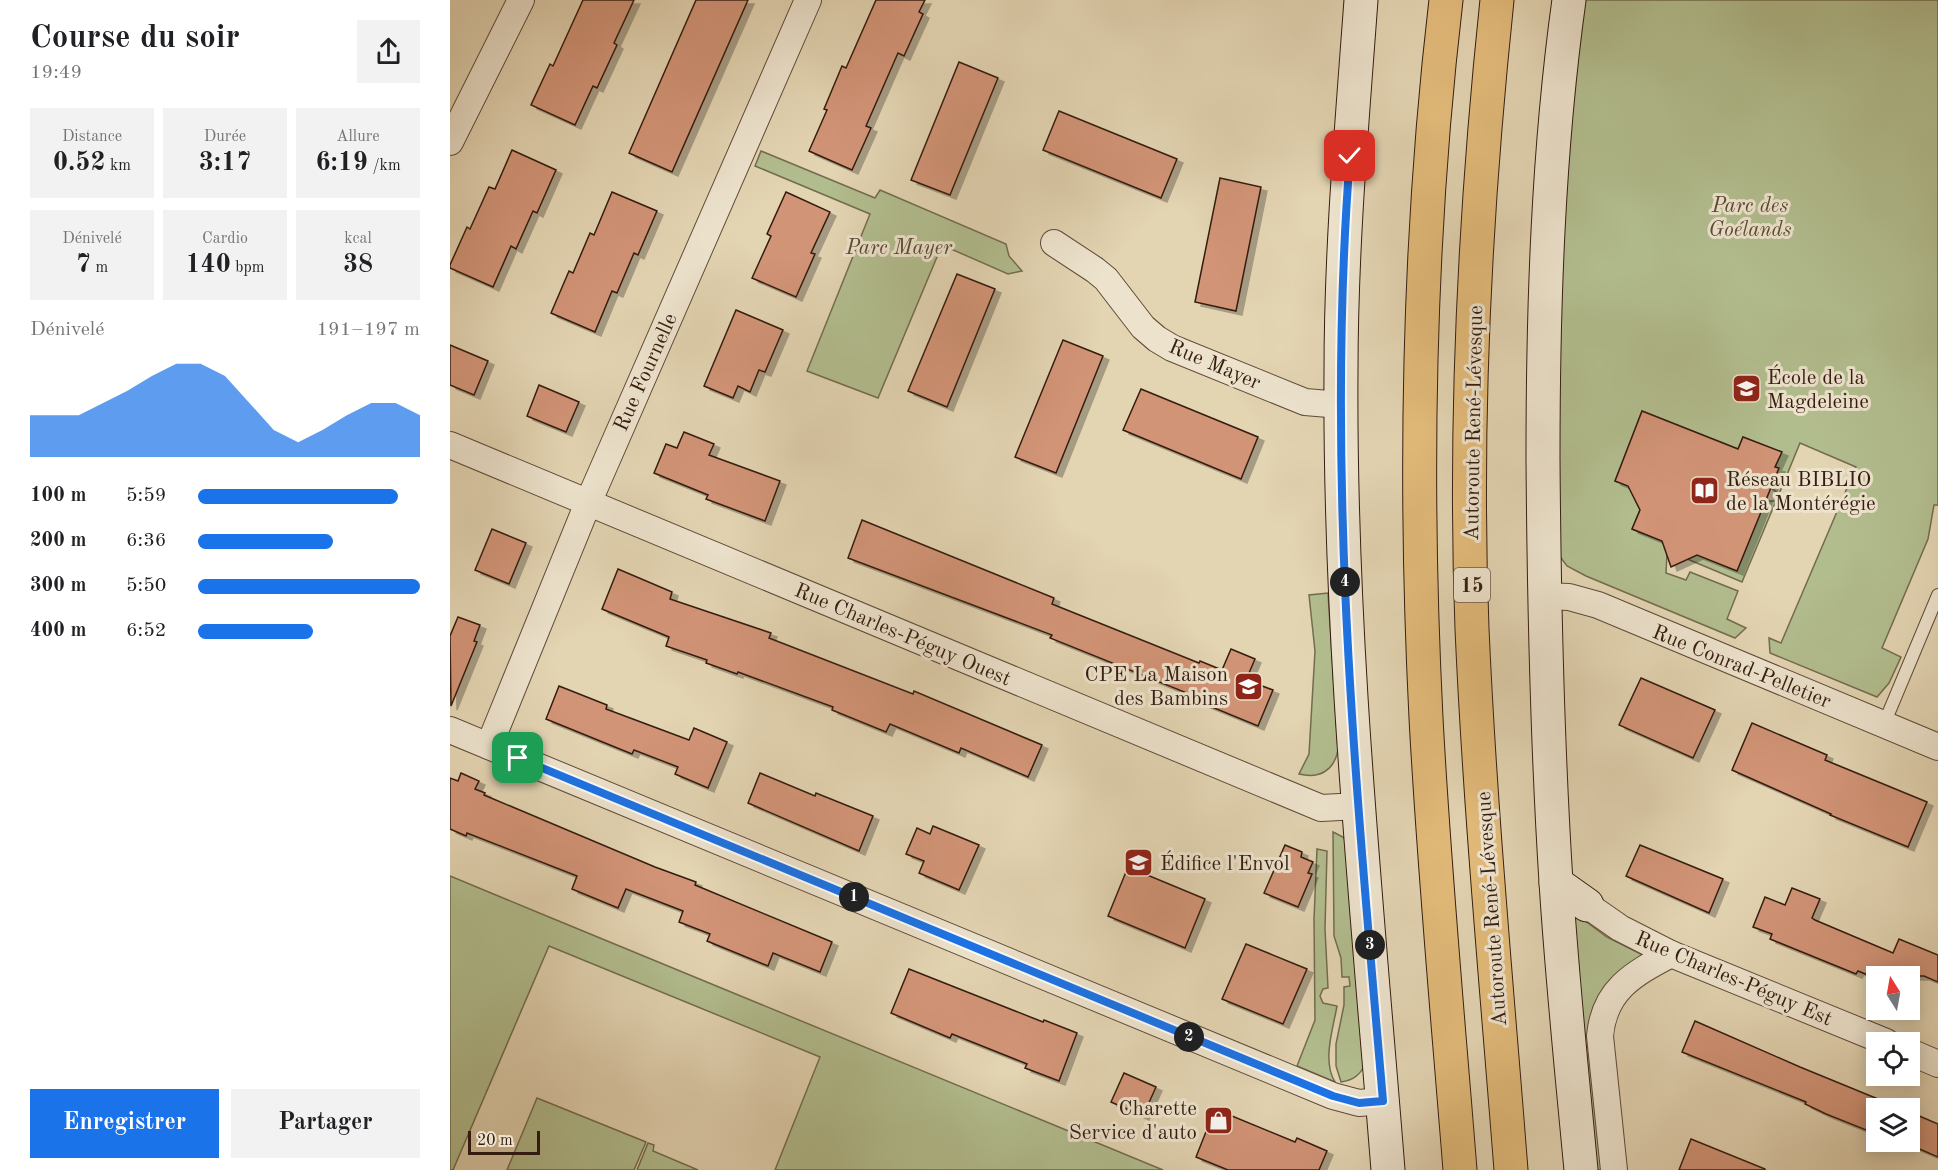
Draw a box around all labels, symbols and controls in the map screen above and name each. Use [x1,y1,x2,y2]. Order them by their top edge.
button: share [357,20,420,83]
text: Course du soir [30,22,240,55]
text: 19:49 [30,63,82,83]
text: Distance [62,129,122,145]
text: Durée [204,129,246,145]
text: Allure [336,129,380,145]
pin [1324,130,1375,181]
icon: check [1333,139,1366,172]
text: 0.52 [53,150,106,176]
text: 3:17 [199,150,251,176]
text: 6:19 [315,150,368,176]
text: km [106,158,131,174]
text: /km [368,158,401,174]
park label: Parc des Goélands [1708,196,1792,241]
text: Dénivelé [62,231,122,247]
text: Cardio [202,231,248,247]
text: kcal [344,231,372,247]
park label: Parc Mayer [845,238,953,259]
text: 7 [76,252,91,278]
text: 140 [186,252,231,278]
text: 38 [343,252,373,278]
text: m [91,260,108,276]
text: bpm [231,260,264,276]
street label: Autoroute René-Lévesque [1462,305,1487,541]
street label: Rue Fournelle [611,310,682,435]
text: Dénivelé [30,320,104,340]
text: 191–197 m [317,320,420,340]
street label: Rue Mayer [1165,337,1264,394]
place label: École de la Magdeleine [1767,364,1869,413]
school or university icon: École de la Magdeleine [1730,373,1762,405]
place label: Réseau BIBLIO de la Montérégie [1726,470,1876,515]
library icon: Réseau BIBLIO de la Montérégie [1689,475,1721,507]
text: 100 m [30,486,86,506]
text: 5:59 [126,486,166,506]
text: 200 m [30,531,86,551]
text: 6:36 [126,531,166,551]
pin: 4 [1330,567,1360,597]
road number: 15 [1454,568,1490,602]
text: 4 [1340,574,1350,590]
text: 300 m [30,576,86,596]
text: 5:50 [126,576,166,596]
street label: Rue Charles-Péguy Ouest [791,580,1014,691]
text: 400 m [30,621,86,641]
text: 6:52 [126,621,166,641]
street label: Rue Conrad-Pelletier [1649,622,1834,713]
place label: CPE La Maison des Bambins [1084,665,1228,710]
school or university icon: CPE La Maison des Bambins [1233,670,1265,702]
pin [492,732,543,783]
icon: arrive [501,741,534,774]
street label: Autoroute René-Lévesque [1474,791,1511,1027]
school or university icon: Édifice l'Envol [1123,847,1155,879]
place label: Édifice l'Envol [1160,850,1290,875]
pin: 1 [839,882,869,912]
text: 1 [849,889,859,905]
street label: Rue Charles-Péguy Est [1632,928,1835,1030]
pin: 3 [1355,930,1385,960]
text: 3 [1365,937,1375,953]
north arrow [1866,966,1920,1020]
map controls [1866,966,1920,1152]
pin: 2 [1174,1022,1204,1052]
text: 2 [1184,1029,1194,1045]
button: locate [1866,1032,1920,1086]
button: Enregistrer [30,1089,219,1158]
button: Partager [231,1089,420,1158]
button: layers [1866,1098,1920,1152]
place label: Charette Service d'auto [1069,1099,1197,1144]
shop icon: Charette Service d'auto [1202,1104,1234,1136]
scale bar [468,1128,540,1156]
text: 20 m [477,1133,513,1149]

